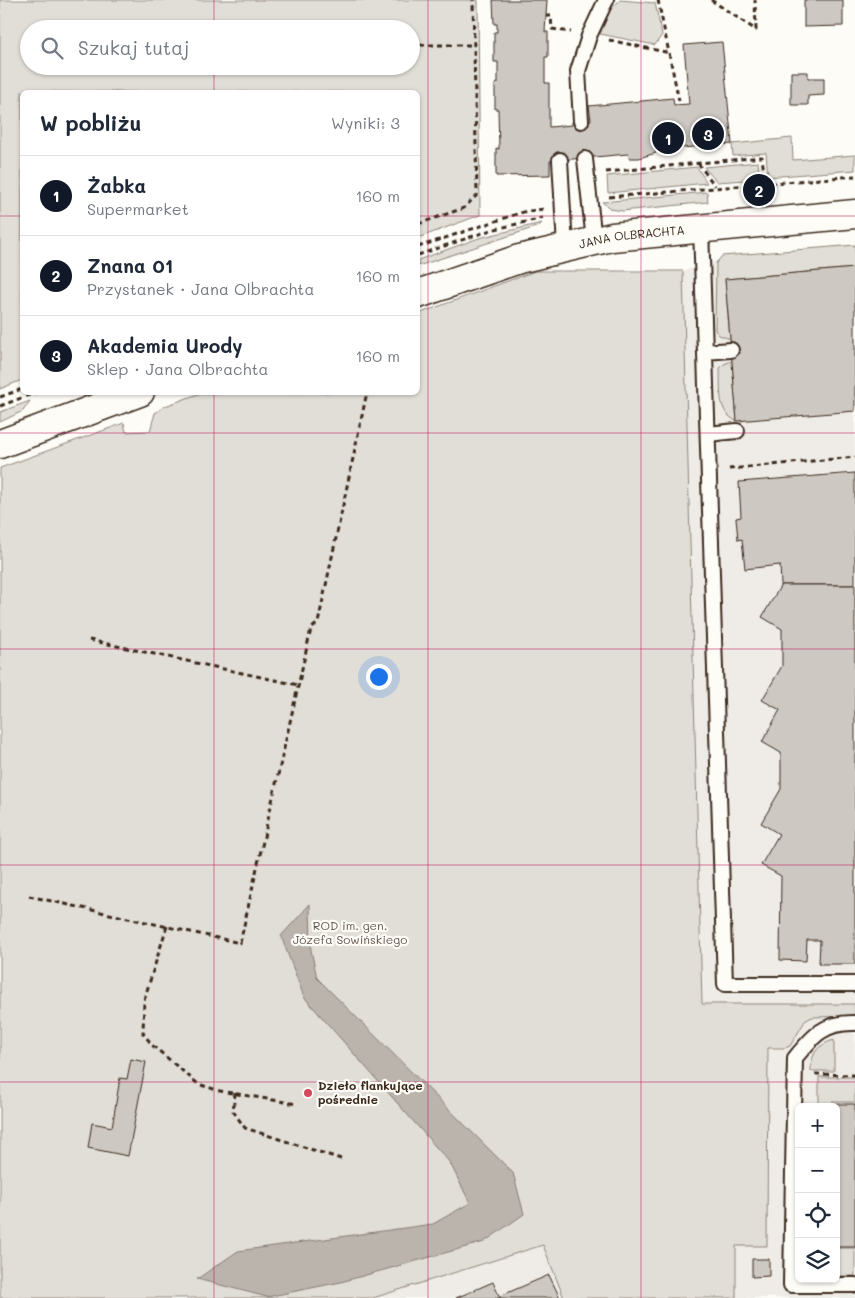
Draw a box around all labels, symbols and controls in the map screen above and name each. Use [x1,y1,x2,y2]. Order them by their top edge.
search box [20,20,420,75]
icon: search [38,34,66,62]
text: Szukaj tutaj [78,35,189,60]
text: W pobliżu [40,109,141,136]
text: Wyniki: 3 [331,112,400,133]
pin: 3 [692,115,724,153]
pin: 1 [652,119,684,157]
pin: 2 [743,171,775,209]
text: Żabka [87,173,146,198]
text: 1 [52,185,60,206]
text: 160 m [355,185,400,206]
text: Supermarket [87,198,189,219]
street label: JANA OLBRACHTA [577,221,685,252]
text: Znana 01 [87,253,173,278]
text: 2 [52,265,60,286]
text: 160 m [355,265,400,286]
text: Przystanek · Jana Olbrachta [87,278,314,299]
text: Akademia Urody [87,333,243,358]
text: 3 [51,345,61,366]
text: 160 m [355,345,400,366]
text: Sklep · Jana Olbrachta [87,358,269,379]
your location [366,664,392,690]
park label: ROD im. gen. Józefa Sowińskiego [293,917,407,947]
place label: Dzieło flankujące pośrednie [318,1077,423,1107]
marker: Dzieło flankujące pośrednie [302,1087,314,1099]
map controls [795,1103,840,1283]
button: + [795,1103,840,1148]
button: − [795,1148,840,1193]
button: locate [795,1193,840,1238]
button: layers [795,1238,840,1283]

